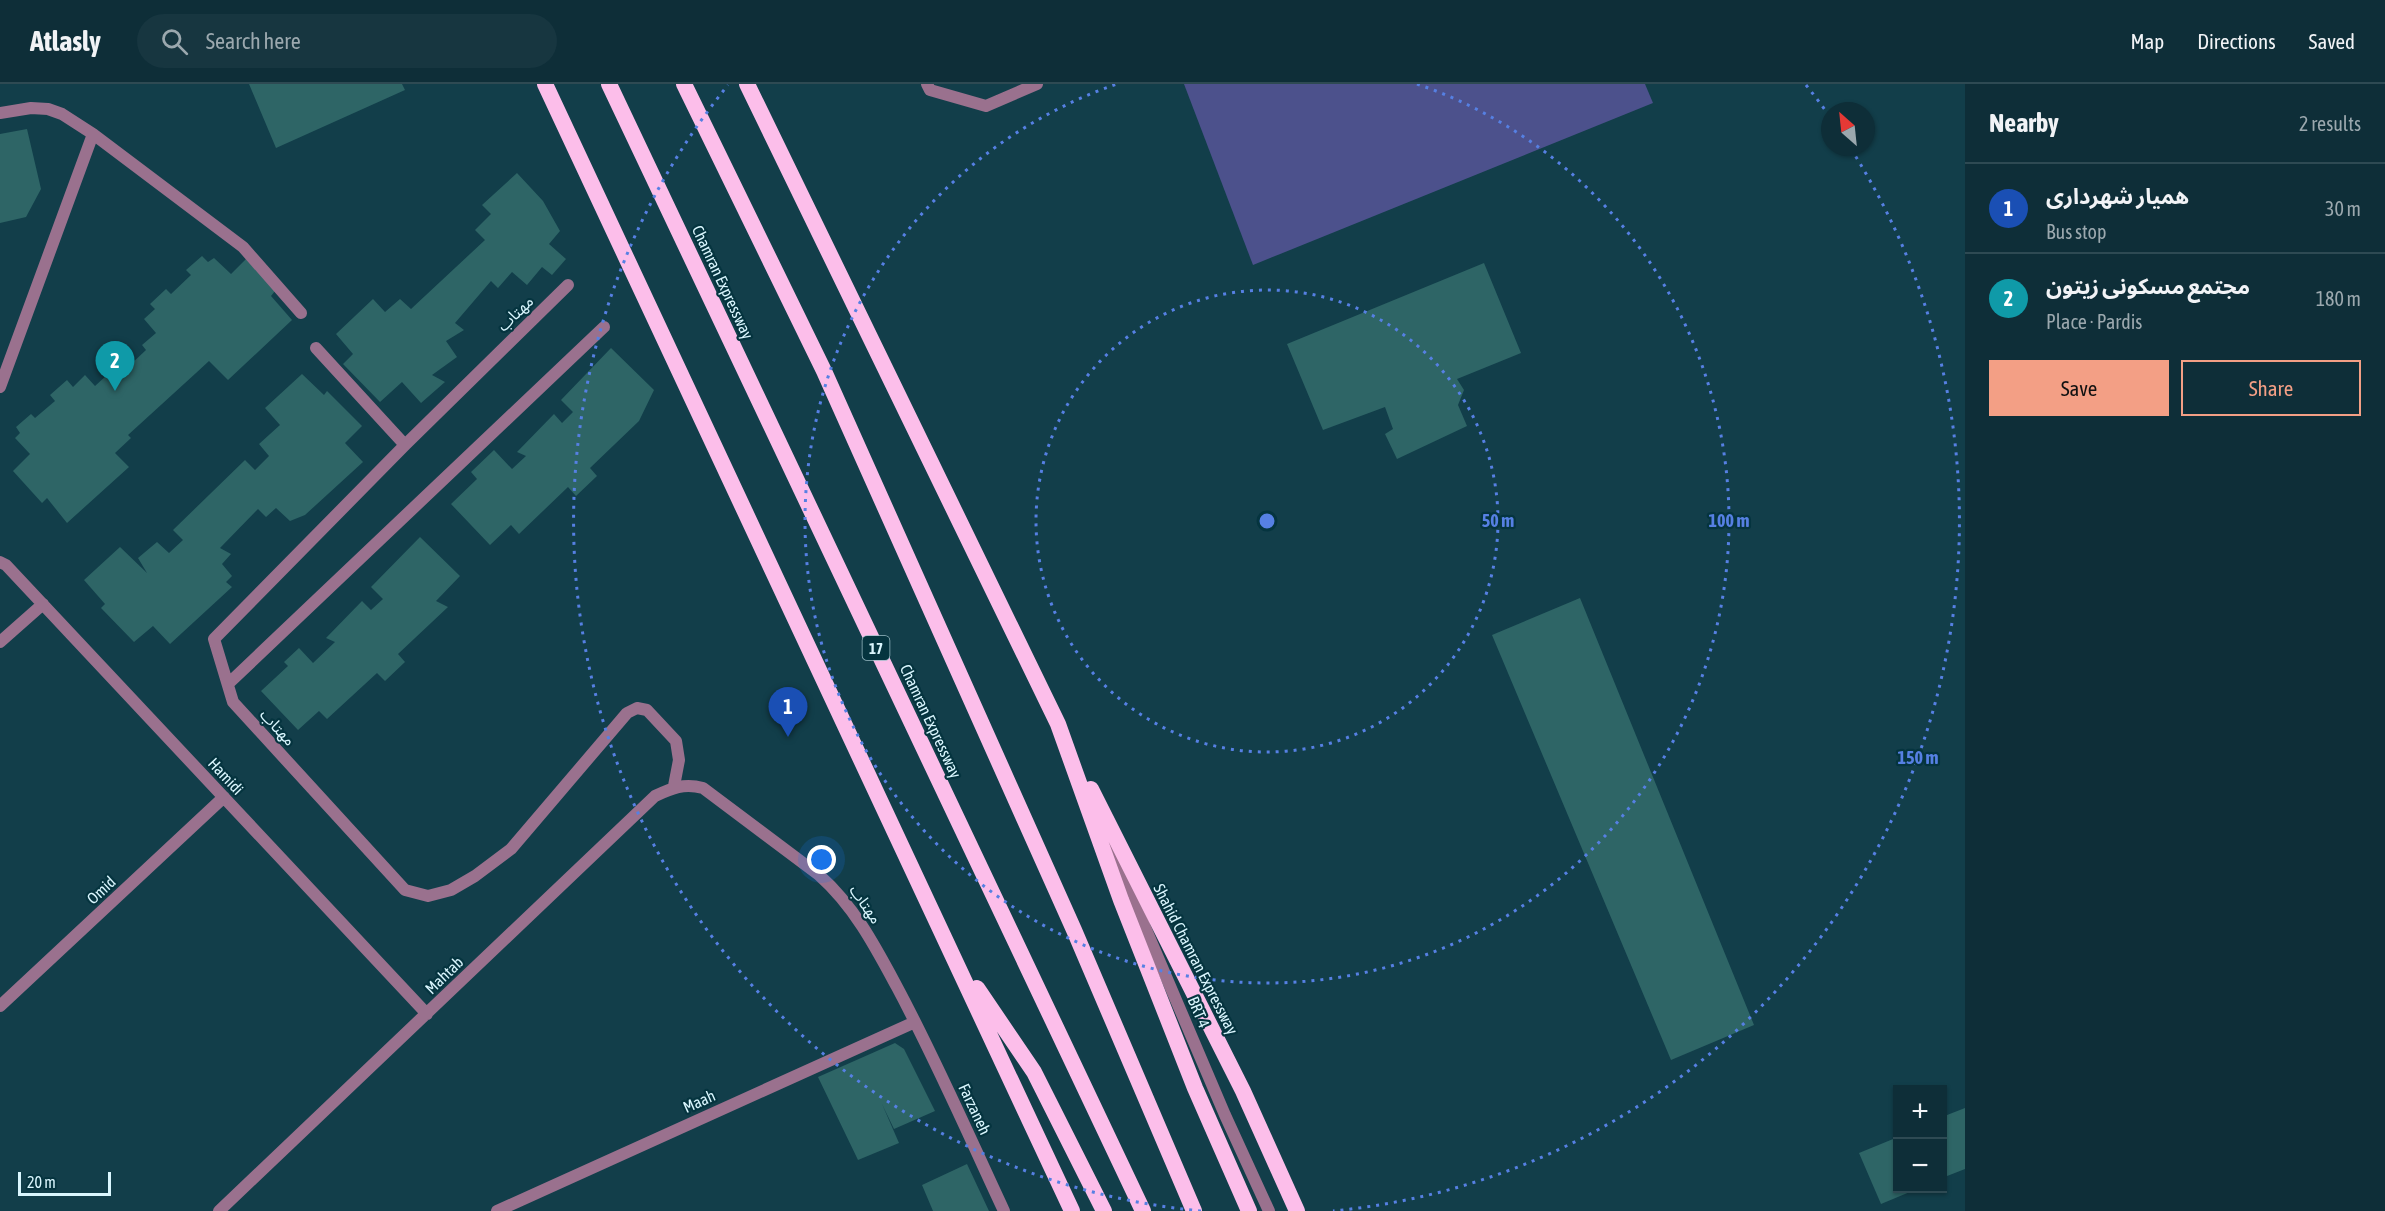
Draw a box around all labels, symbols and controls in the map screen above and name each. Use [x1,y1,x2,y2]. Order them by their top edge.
search box [137,14,557,68]
text: Atlasly [30,25,101,57]
icon: search [158,25,191,58]
text: Search here [206,28,301,54]
text: Map [2130,29,2164,53]
text: Directions [2197,29,2276,53]
text: Saved [2309,29,2355,53]
north arrow [1821,102,1875,156]
text: Nearby [1989,108,2059,138]
text: 2 results [2299,112,2361,135]
text: همیار شهرداری [2046,183,2189,209]
text: 1 [2004,197,2013,220]
text: 30 m [2325,197,2361,220]
text: Bus stop [2046,220,2106,243]
street label: Chamran Expressway [688,222,757,342]
text: مجتمع مسکونی زیتون [2046,273,2250,299]
text: 2 [2004,287,2013,310]
text: 180 m [2316,287,2361,310]
street label: مهتاب [493,292,537,335]
text: Place · Pardis [2046,310,2142,333]
pin: 2 [96,342,134,391]
button: Save [1989,360,2169,416]
button: Share [2181,360,2361,416]
text: 50 m [1482,510,1514,531]
text: 100 m [1709,510,1749,531]
centre of rings [1257,511,1277,531]
road number: 17 [862,636,890,660]
street label: Chamran Expressway [896,661,965,781]
pin: 1 [768,688,808,737]
street label: مهتاب [256,705,299,750]
text: 150 m [1898,747,1938,768]
street label: Hamidi [205,754,247,798]
your location [807,845,836,874]
street label: Omid [83,872,119,908]
street label: مهتاب [845,881,886,927]
street label: Shahid Chamran Expressway [1149,881,1242,1038]
street label: Mahtab [421,953,467,997]
street label: BRT 4 [1184,994,1214,1030]
street label: Farzaneh [955,1081,995,1137]
map controls [1893,1085,1947,1193]
button: + [1893,1085,1947,1139]
street label: Maah [680,1086,718,1116]
button: − [1893,1139,1947,1193]
scale bar [18,1169,111,1196]
text: 20 m [27,1173,56,1191]

